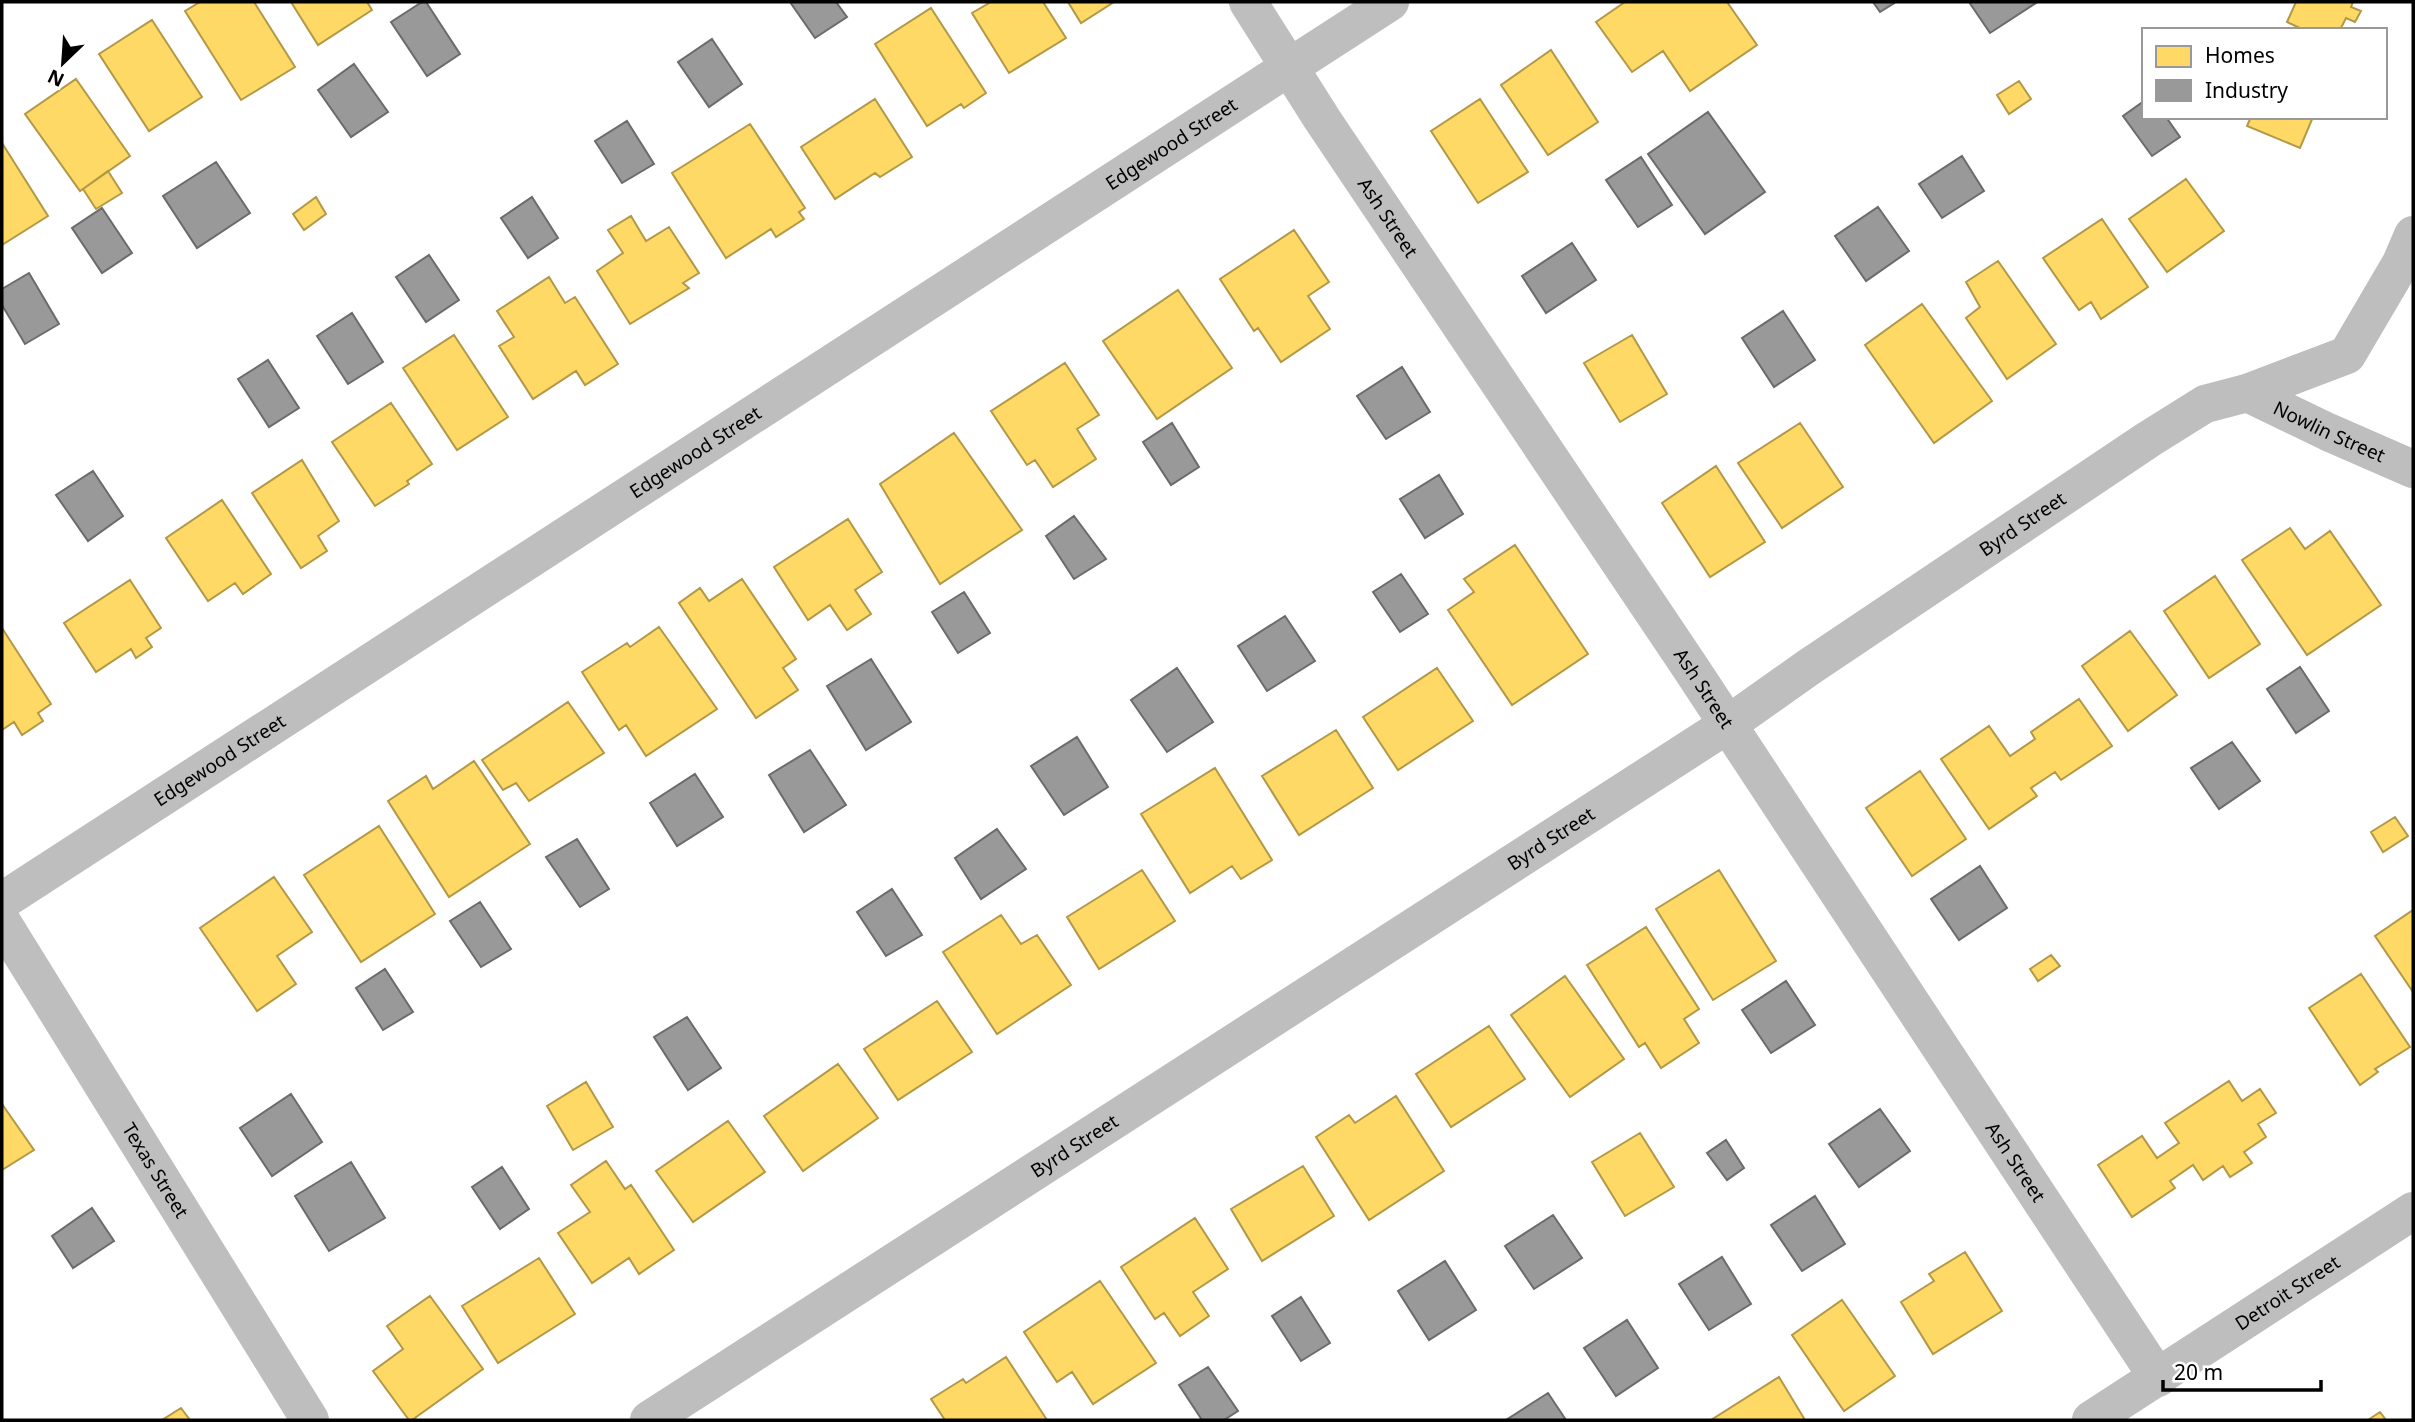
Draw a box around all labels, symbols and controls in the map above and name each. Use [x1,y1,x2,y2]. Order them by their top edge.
north arrow [28,28,98,98]
legend [2142,28,2387,119]
text: Homes [2205,41,2275,69]
text: N [43,63,68,93]
text: Industry [2205,76,2288,104]
street label: Edgewood Street [1100,91,1242,196]
street label: Ash Street [1352,172,1424,263]
street label: Nowlin Street [2269,395,2389,468]
street label: Edgewood Street [624,400,766,504]
street label: Byrd Street [1974,485,2071,562]
street label: Ash Street [1668,643,1740,734]
street label: Edgewood Street [149,708,290,812]
street label: Byrd Street [1502,801,1600,876]
street label: Byrd Street [1026,1108,1123,1184]
street label: Ash Street [1980,1117,2052,1207]
street label: Texas Street [116,1118,195,1223]
street label: Detroit Street [2230,1249,2345,1336]
scale bar [2163,1348,2320,1392]
text: 20 m [2174,1358,2223,1386]

